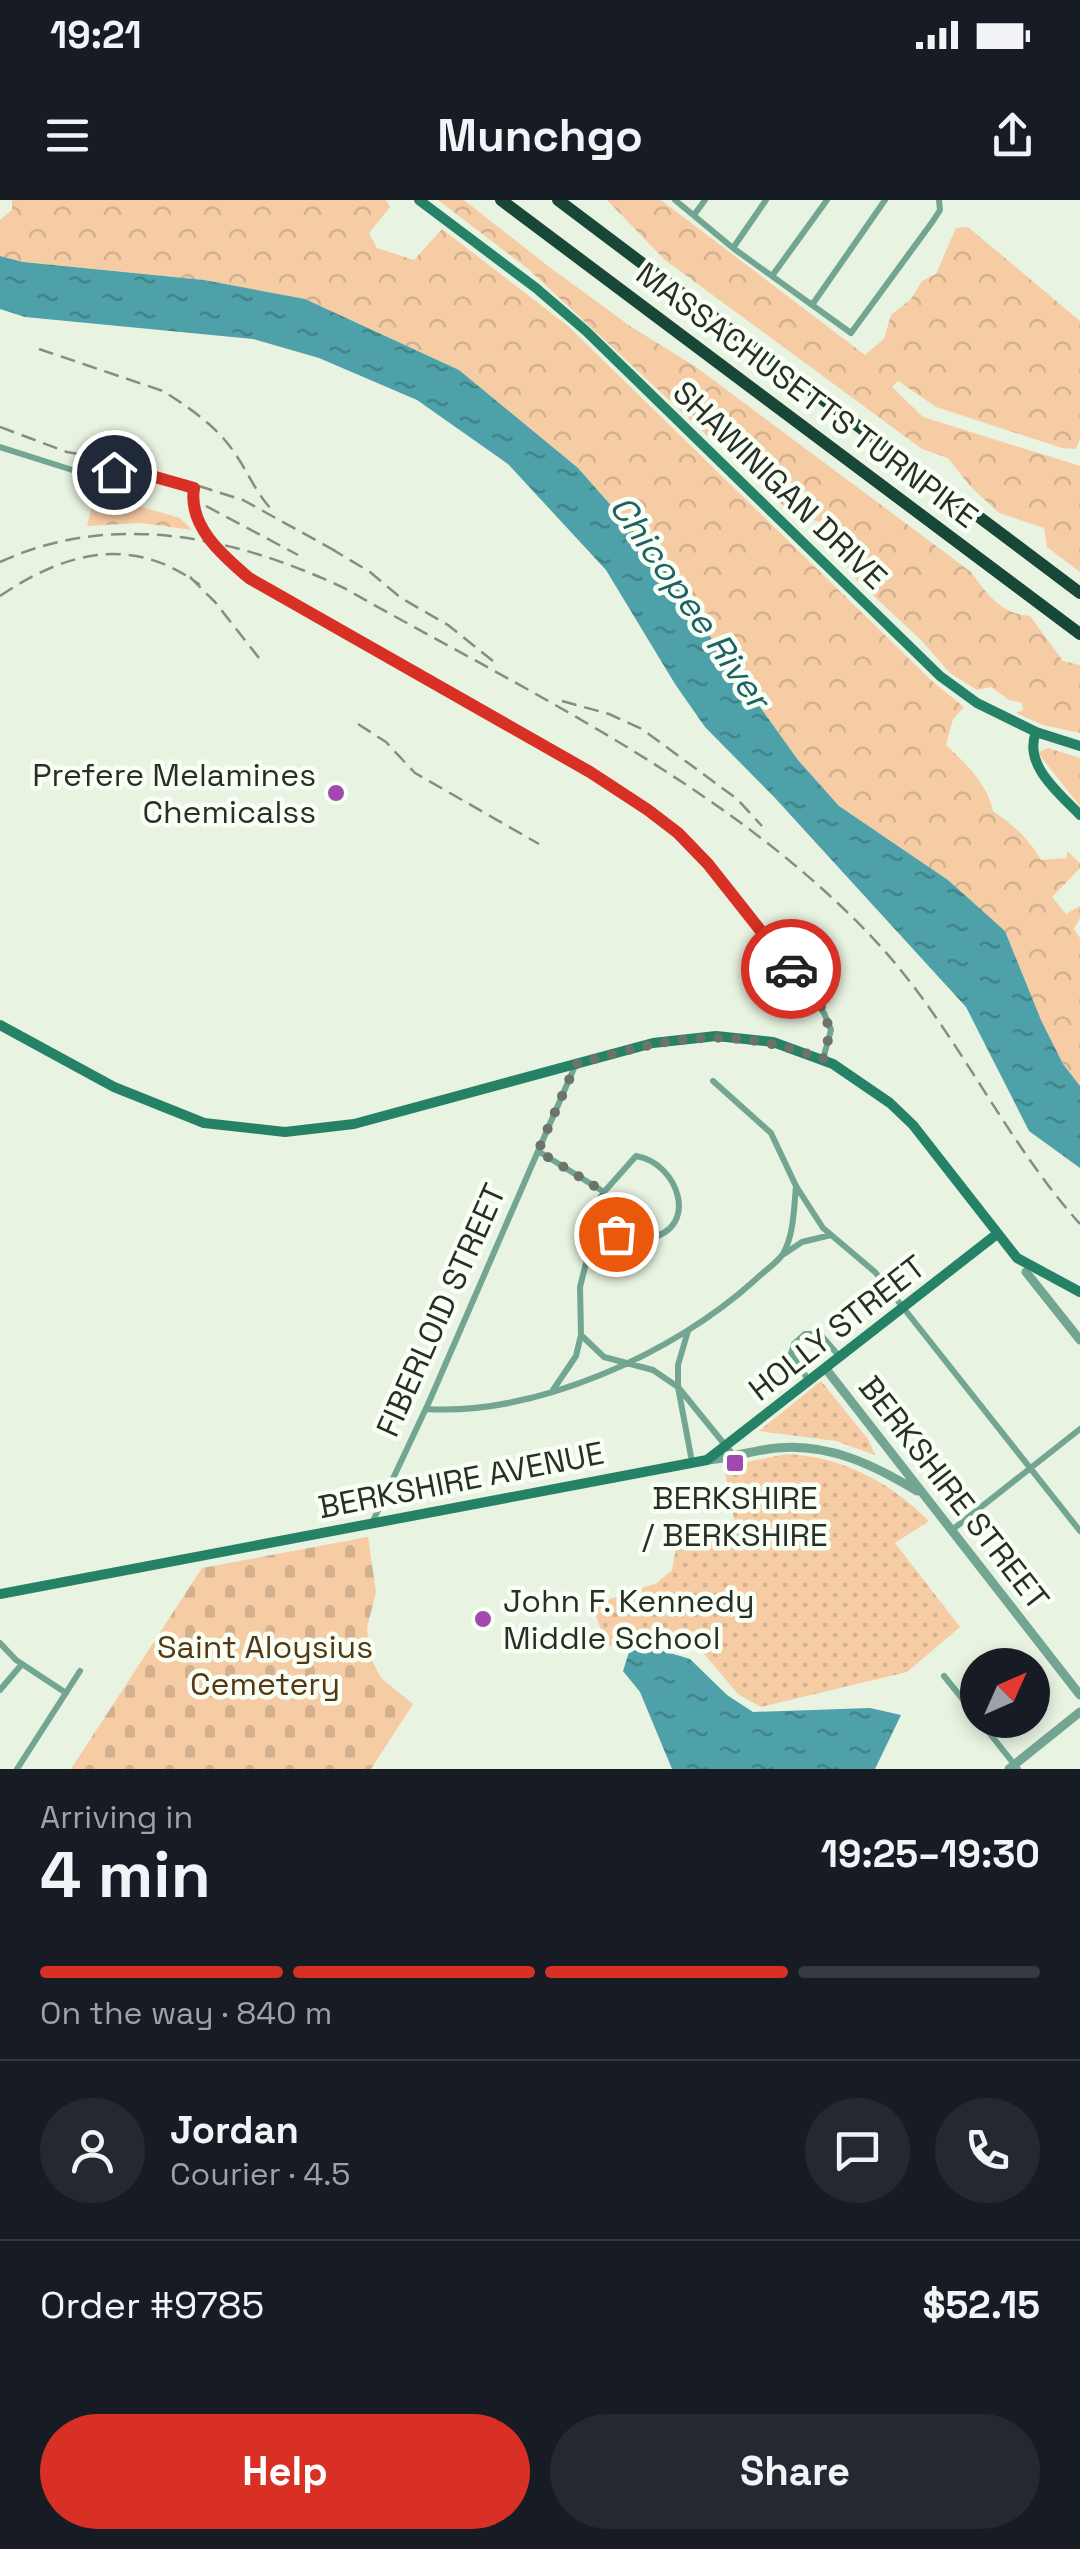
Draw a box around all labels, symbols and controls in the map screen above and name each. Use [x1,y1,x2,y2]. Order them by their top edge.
text: 19:21 [50,11,142,59]
text: Munchgo [437,107,643,164]
icon: menu [40,108,95,163]
icon: share [985,108,1040,163]
street label: MASSACHUSETTS TURNPIKE [628,253,986,537]
street label: SHAWINIGAN DRIVE [664,372,896,598]
pin [72,430,157,515]
icon: home [87,445,142,500]
water label: Chicopee River [600,487,782,720]
place label: Prefere Melamines Chemicalss [32,755,316,832]
marker: Prefere Melamines Chemicalss [325,782,347,804]
courier [741,919,841,1019]
icon: car [764,942,819,997]
street label: FIBERLOID STREET [367,1177,515,1443]
pin [574,1192,659,1277]
icon: bag [589,1207,644,1262]
street label: HOLLY STREET [741,1247,933,1409]
street label: BERKSHIRE STREET [850,1368,1058,1618]
street label: BERKSHIRE AVENUE [315,1433,607,1527]
marker: BERKSHIRE / BERKSHIRE [724,1452,746,1474]
place label: BERKSHIRE / BERKSHIRE [642,1478,828,1555]
place label: John F. Kennedy Middle School [503,1581,755,1658]
marker: John F. Kennedy Middle School [472,1608,494,1630]
park label: Saint Aloysius Cemetery [157,1627,373,1704]
north arrow [960,1648,1050,1738]
map controls [960,1648,1050,1738]
text: Arriving in [40,1797,193,1837]
text: 19:25–19:30 [821,1830,1040,1878]
text: 4 min [40,1833,211,1916]
text: On the way · 840 m [40,1993,332,2033]
button: person [40,2098,145,2203]
button: chat [805,2098,910,2203]
button: phone [935,2098,1040,2203]
text: Jordan [170,2106,299,2154]
text: Courier · 4.5 [170,2154,351,2194]
text: Order #9785 [40,2281,264,2329]
text: $52.15 [923,2281,1040,2329]
button: Help [40,2414,530,2529]
button: Share [550,2414,1040,2529]

